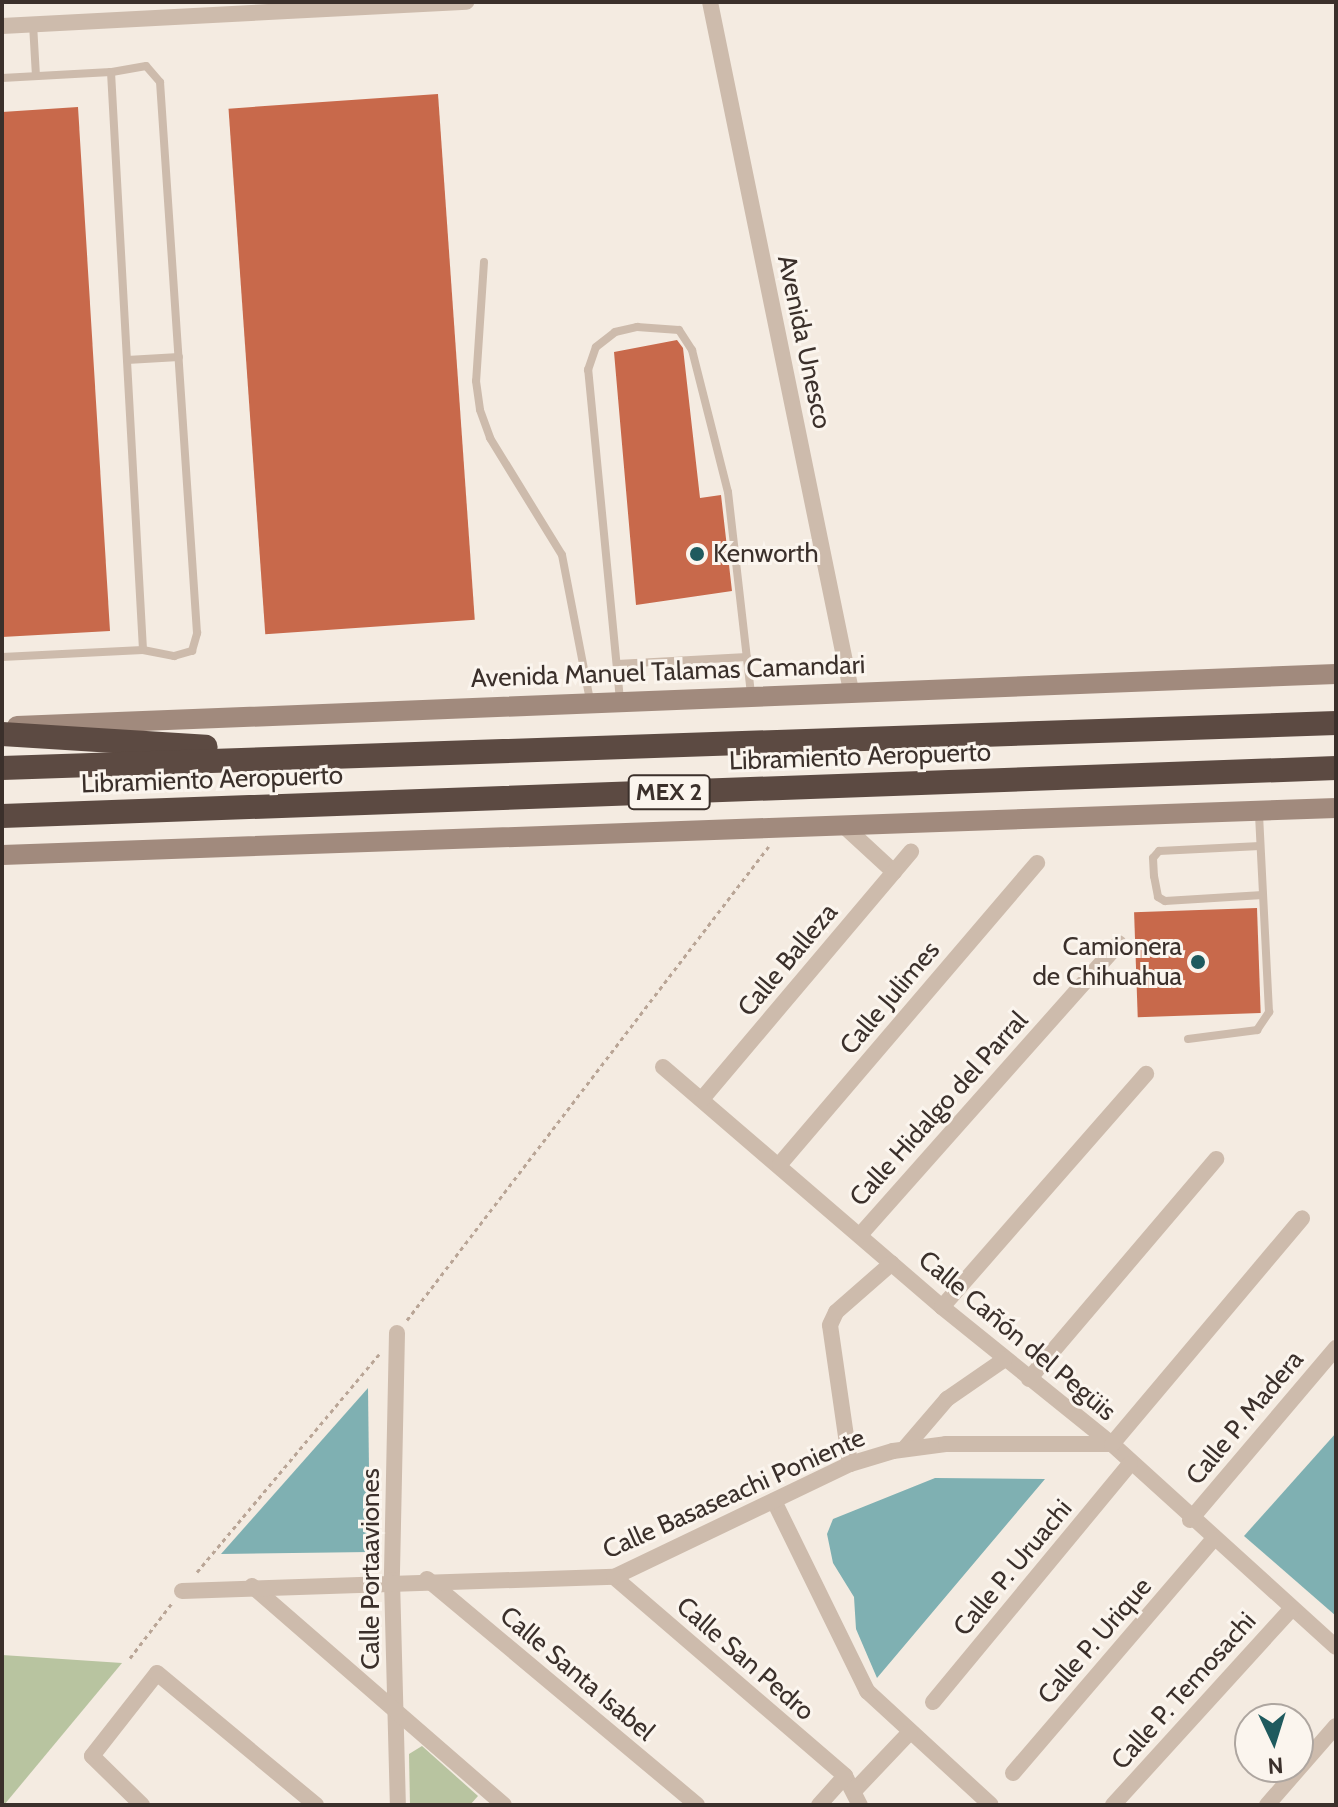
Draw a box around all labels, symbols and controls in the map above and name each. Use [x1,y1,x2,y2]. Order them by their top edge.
street label: Avenida Unesco [770,252,838,432]
place label: Kenworth [713,538,819,570]
marker: Kenworth [688,545,706,563]
street label: Avenida Manuel Talamas Camandari [470,650,866,694]
street label: Libramiento Aeropuerto [729,737,991,777]
street label: Libramiento Aeropuerto [81,760,343,800]
road number: MEX 2 [627,772,711,812]
street label: Calle Balleza [732,897,844,1023]
place label: Camionera de Chihuahua [1032,931,1182,992]
street label: Calle Julimes [834,935,946,1061]
marker: Camionera de Chihuahua [1189,953,1207,971]
street label: Calle Hidalgo del Parral [843,1005,1035,1213]
street label: Calle Cañón del Pegüis [912,1244,1122,1428]
street label: Calle P. Madera [1180,1345,1310,1491]
street label: Calle Basaseachi Poniente [598,1422,870,1566]
street label: Calle Portaaviones [355,1468,387,1670]
street label: Calle P. Uruachi [947,1494,1079,1642]
street label: Calle P. Urique [1032,1571,1158,1711]
street label: Calle San Pedro [670,1591,820,1727]
street label: Calle Santa Isabel [493,1600,661,1748]
street label: Calle P. Temosachi [1105,1606,1263,1776]
north arrow [1234,1703,1314,1783]
text: N [1267,1751,1284,1779]

